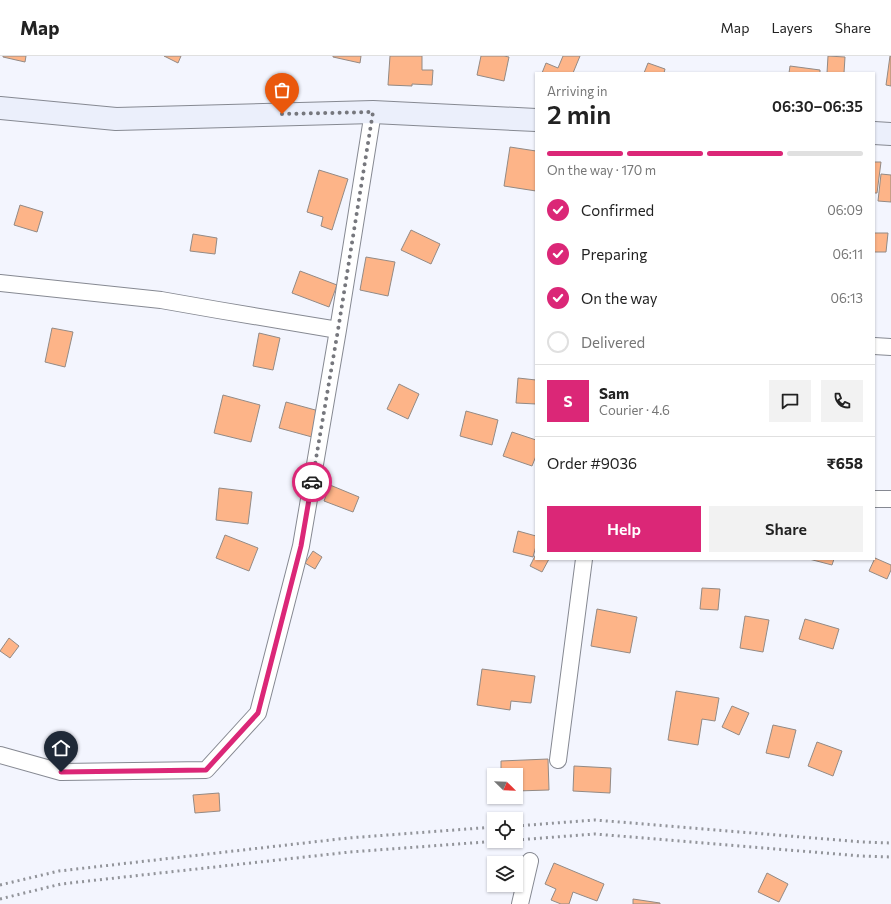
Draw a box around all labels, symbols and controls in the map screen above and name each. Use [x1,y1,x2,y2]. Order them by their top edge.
text: Map [20,16,59,39]
text: Map [721,19,749,36]
text: Layers [771,19,813,36]
text: Share [835,19,871,36]
pin [265,73,299,114]
icon: bag [271,79,293,101]
text: Arriving in [547,83,607,99]
text: 06:30–06:35 [772,97,863,115]
text: 2 min [547,98,611,129]
text: On the way · 170 m [547,162,656,178]
icon: check [547,199,569,221]
text: Confirmed [581,201,654,219]
text: 06:09 [827,202,863,218]
icon: check [547,243,569,265]
text: Preparing [581,245,647,263]
text: 06:11 [832,246,863,262]
icon: check [547,287,569,309]
text: On the way [581,289,658,307]
text: 06:13 [831,290,863,306]
text: Delivered [581,333,645,351]
button: chat [769,380,811,422]
button: phone [821,380,863,422]
text: Sam [599,384,629,402]
text: S [563,392,573,410]
text: Courier · 4.6 [599,402,670,418]
text: Order #9036 [547,454,637,472]
text: ₹658 [826,454,863,472]
courier [292,462,332,502]
icon: car [301,471,323,493]
button: Help [547,506,701,552]
button: Share [709,506,863,552]
pin [44,731,78,772]
icon: home [50,737,72,759]
north arrow [487,768,523,804]
map controls [487,768,523,892]
button: locate [487,812,523,848]
button: layers [487,856,523,892]

